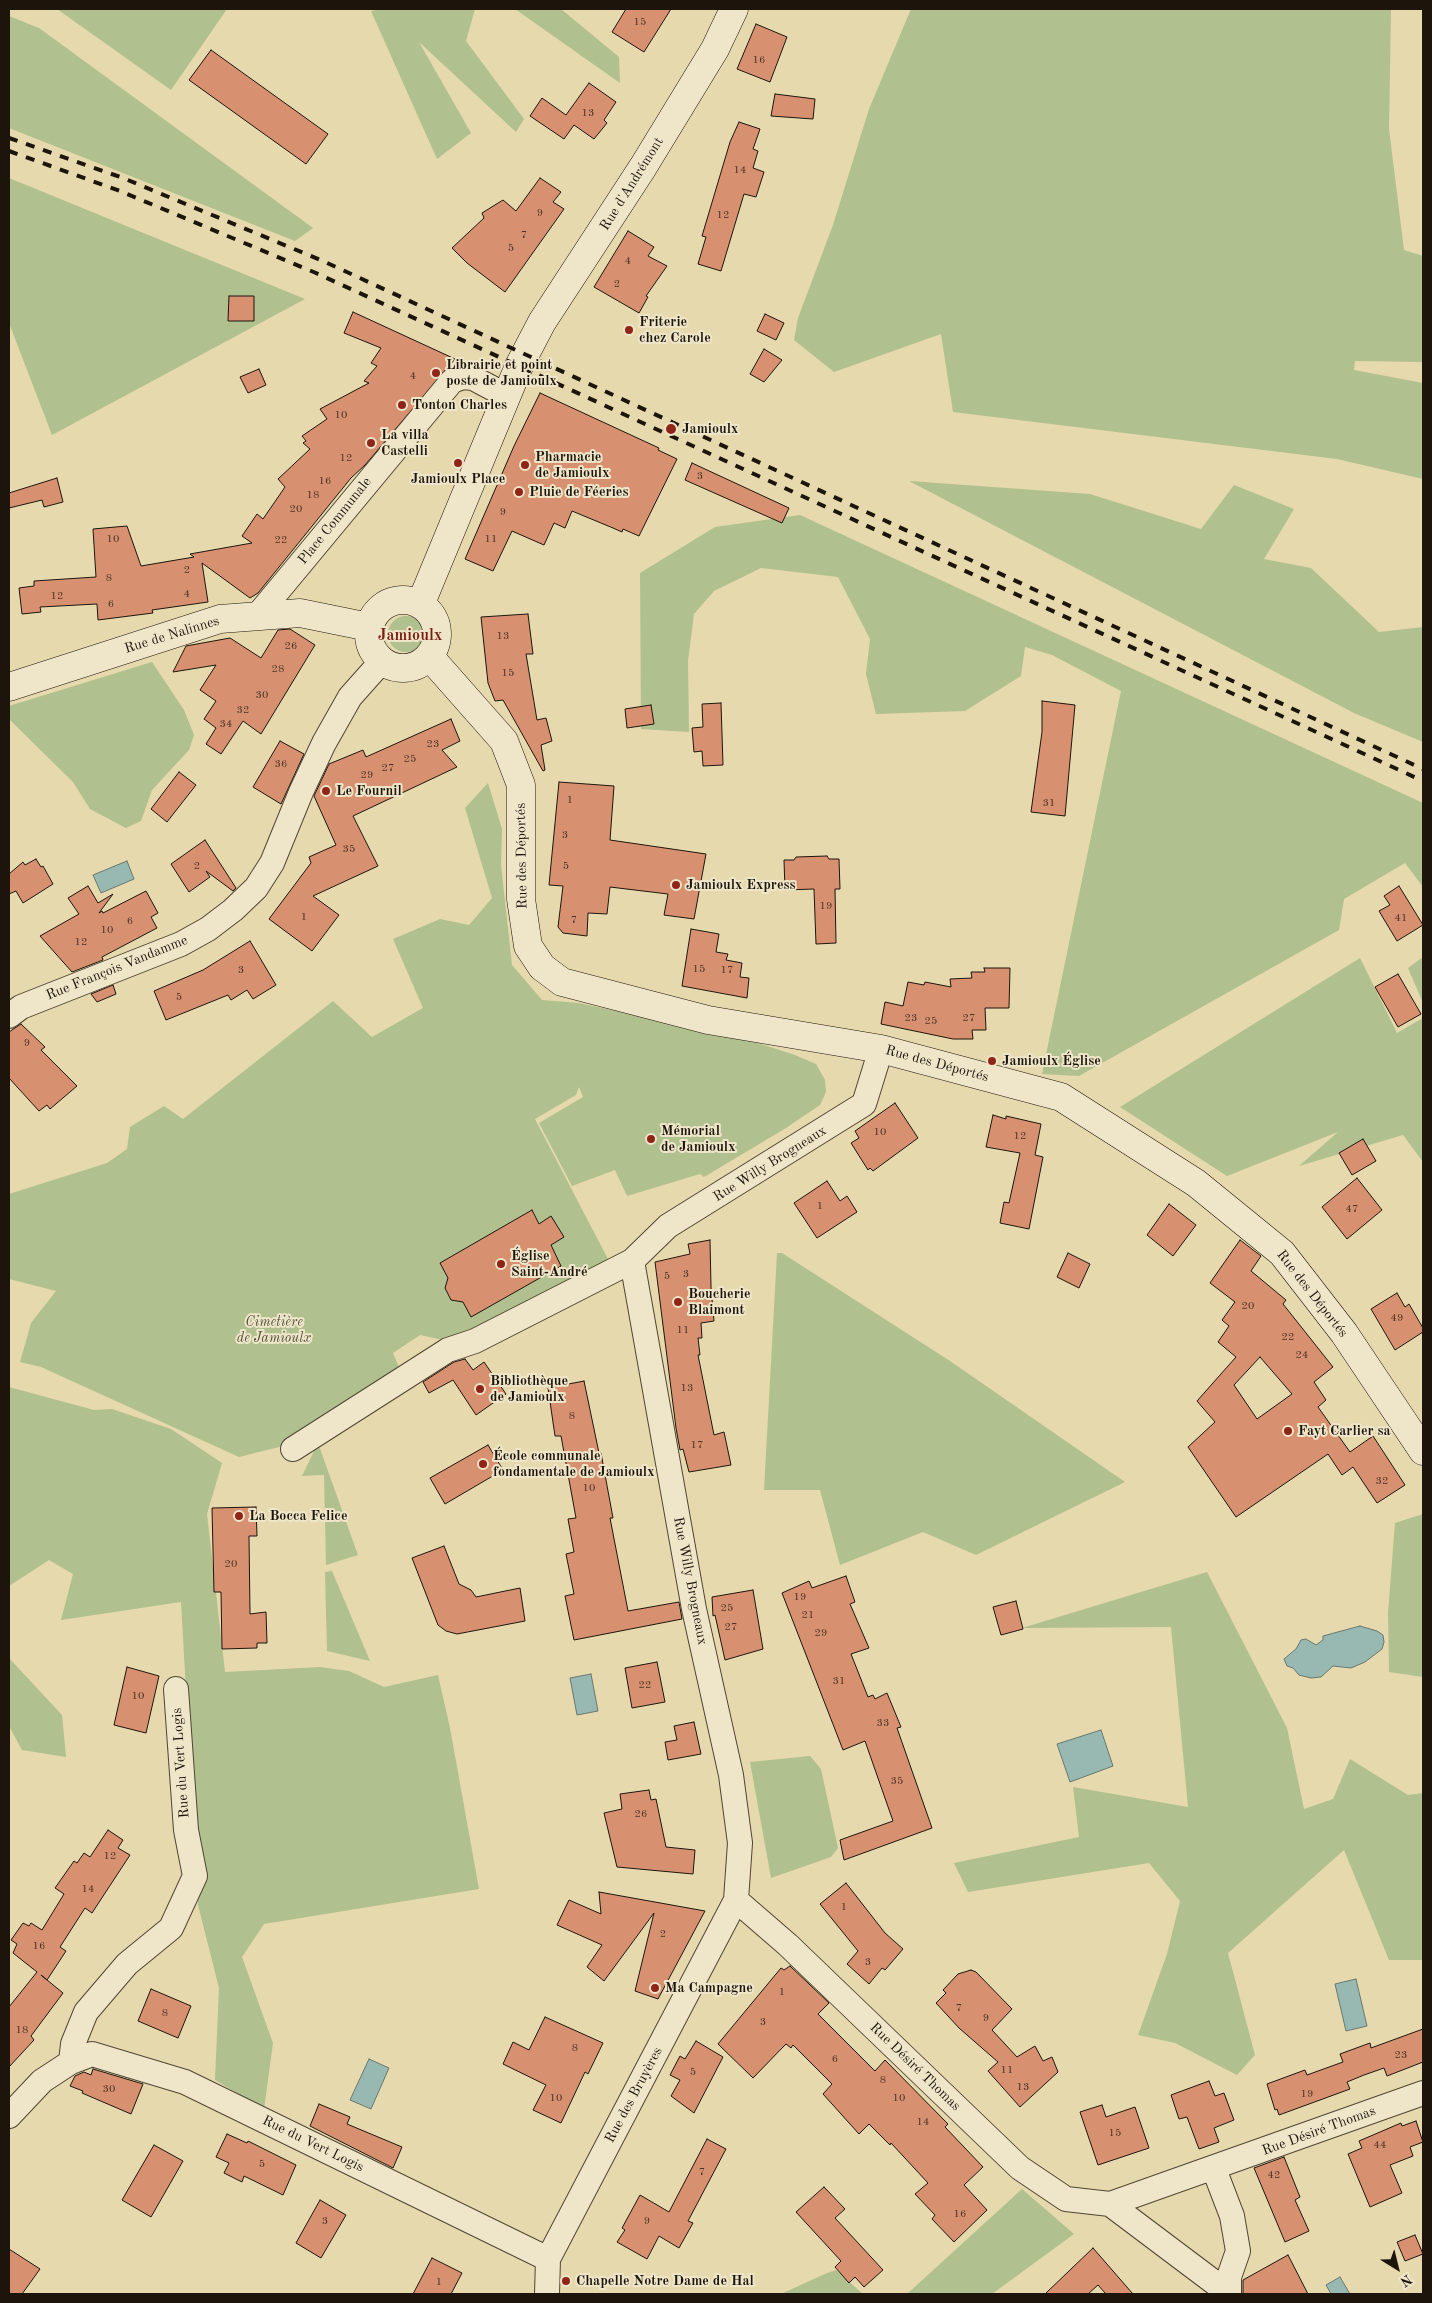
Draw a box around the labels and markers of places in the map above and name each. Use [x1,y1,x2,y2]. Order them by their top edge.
place label: Friterie chez Carole [639,314,711,347]
marker: Friterie chez Carole [623,324,635,336]
place label: Librairie et point poste de Jamioulx [446,357,557,390]
marker: Librairie et point poste de Jamioulx [430,367,442,379]
place label: Tonton Charles [412,397,507,413]
marker: Tonton Charles [396,399,408,411]
place label: Jamioulx [682,421,738,437]
marker: Jamioulx [664,422,678,436]
place label: La villa Castelli [381,427,429,460]
marker: La villa Castelli [365,437,377,449]
place label: Pharmacie de Jamioulx [535,449,609,482]
marker: Jamioulx Place [452,457,464,469]
marker: Pharmacie de Jamioulx [519,459,531,471]
place label: Jamioulx Place [411,471,505,487]
place label: Pluie de Féeries [529,484,628,500]
marker: Pluie de Féeries [513,486,525,498]
place label: Le Fournil [336,783,402,799]
marker: Le Fournil [320,785,332,797]
place label: Jamioulx Express [686,877,796,893]
marker: Jamioulx Express [670,879,682,891]
place label: Jamioulx Église [1002,1053,1101,1069]
marker: Jamioulx Église [986,1055,998,1067]
place label: Mémorial de Jamioulx [661,1123,735,1156]
marker: Mémorial de Jamioulx [645,1133,657,1145]
place label: Église Saint-André [511,1248,588,1280]
marker: Église Saint-André [495,1258,507,1270]
place label: Boucherie Blaimont [688,1286,751,1318]
marker: Boucherie Blaimont [672,1296,684,1308]
place label: Bibliothèque de Jamioulx [490,1373,568,1405]
marker: Bibliothèque de Jamioulx [474,1383,486,1395]
place label: Fayt Carlier sa [1298,1423,1391,1439]
marker: Fayt Carlier sa [1282,1425,1294,1437]
place label: École communale fondamentale de Jamioulx [493,1448,654,1480]
marker: École communale fondamentale de Jamioulx [477,1458,489,1470]
place label: La Bocca Felice [249,1508,348,1524]
marker: La Bocca Felice [233,1510,245,1522]
place label: Ma Campagne [665,1980,753,1996]
marker: Ma Campagne [649,1982,661,1994]
place label: Chapelle Notre Dame de Hal [576,2273,754,2289]
marker: Chapelle Notre Dame de Hal [560,2275,572,2287]

